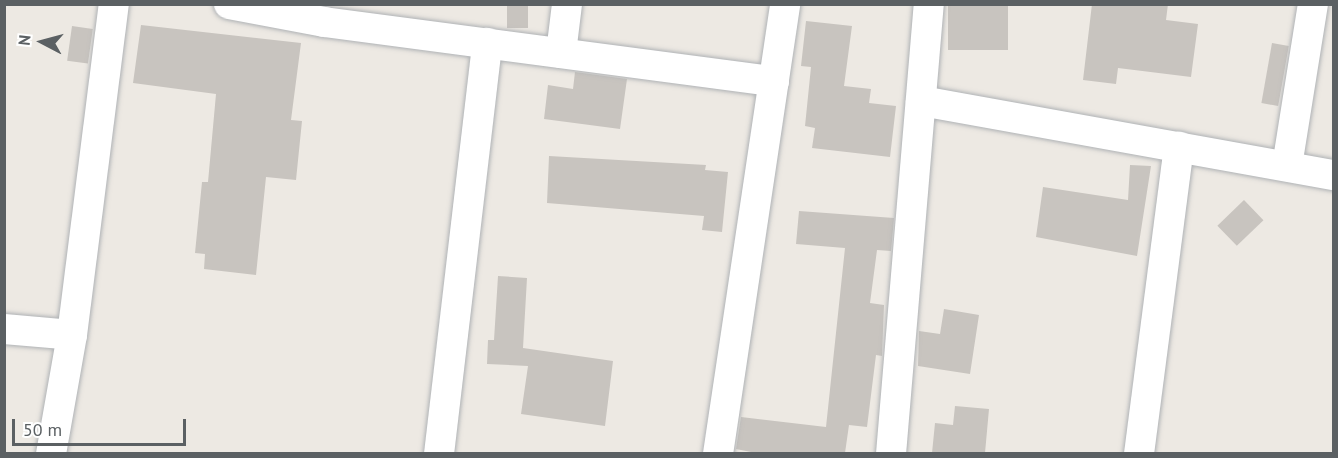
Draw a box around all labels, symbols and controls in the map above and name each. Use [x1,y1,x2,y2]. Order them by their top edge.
north arrow [12,12,72,72]
text: N [14,34,35,46]
scale bar [15,407,189,445]
text: 50 m [23,418,62,441]

